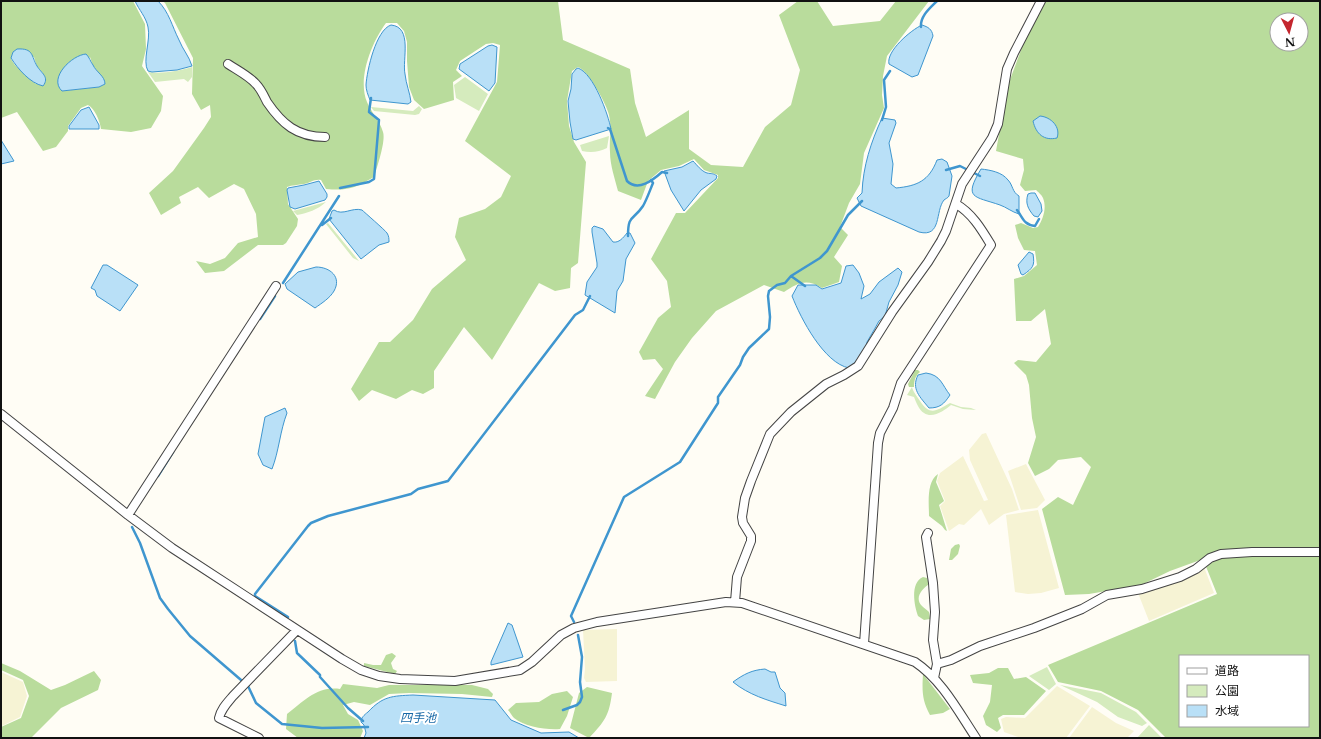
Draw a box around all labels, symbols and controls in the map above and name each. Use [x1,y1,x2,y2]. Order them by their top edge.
north arrow [1269,12,1309,52]
text: N [1284,34,1296,50]
legend [1179,655,1309,727]
text: 道路 [1215,663,1239,678]
text: 公園 [1215,683,1239,698]
text: 水域 [1215,703,1239,718]
water label: 四手池 [400,710,437,725]

